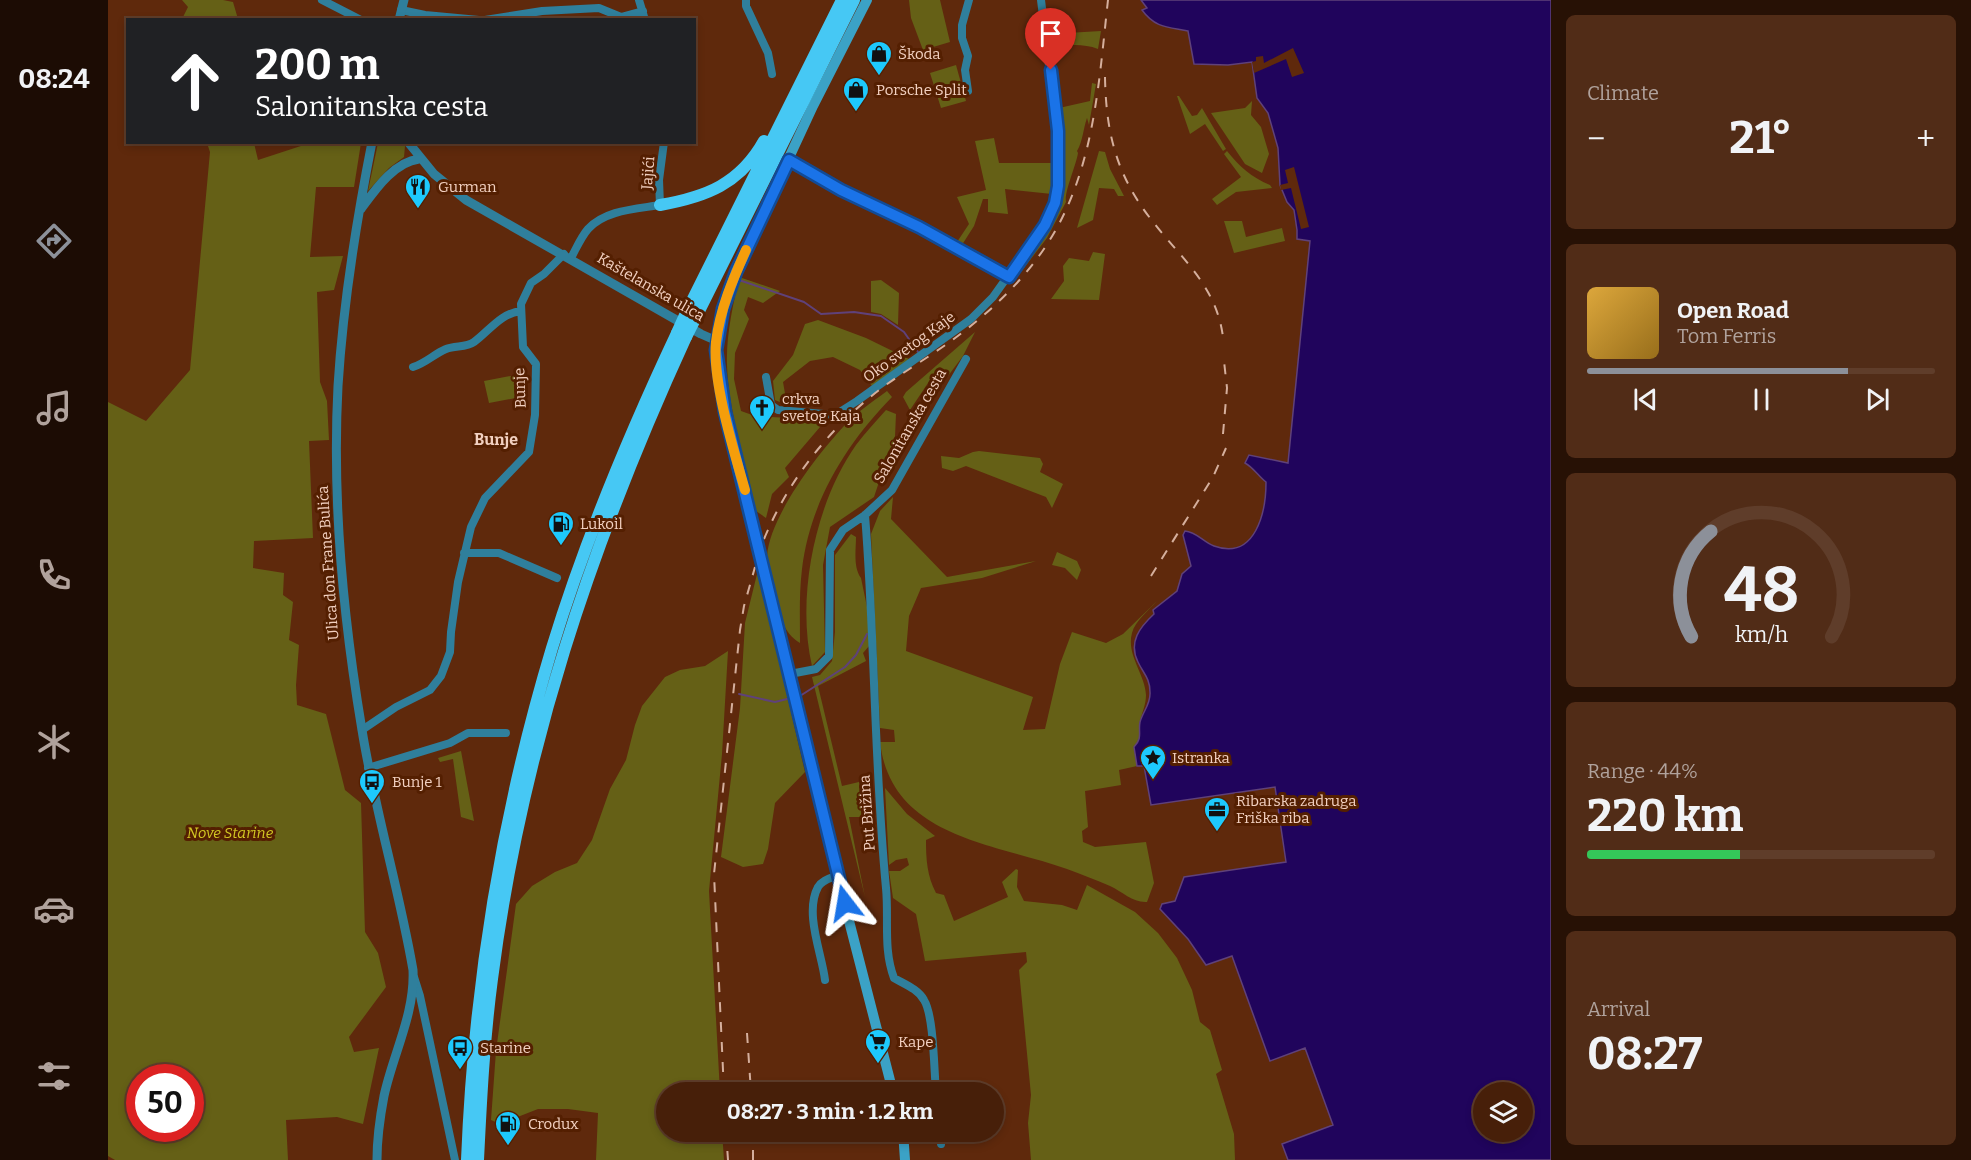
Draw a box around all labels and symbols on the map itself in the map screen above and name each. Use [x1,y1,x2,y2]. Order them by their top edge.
pin [1025,8,1076,70]
shop icon: Škoda [864,39,894,77]
place label: Škoda [898,45,941,63]
shop icon: Porsche Split [841,75,871,113]
place label: Porsche Split [876,81,967,99]
street label: Jajići [637,155,658,191]
restaurant icon: Gurman [403,172,433,210]
place label: Gurman [438,178,497,196]
street label: Kaštelanska ulica [594,249,708,325]
street label: Oko svetog Kaje [860,308,958,386]
street label: Salonitanska cesta [870,365,950,487]
street label: Bunje [510,367,530,409]
place label: crkva svetog Kaja [782,390,860,425]
church icon: crkva svetog Kaja [747,393,777,431]
district label: Bunje [474,430,518,449]
street label: Ulica don Frane Bulića [314,485,342,641]
fuel station icon: Lukoil [546,509,576,547]
place label: Lukoil [580,515,623,533]
place icon: Istranka [1138,743,1168,781]
place label: Istranka [1172,749,1230,767]
bus stop icon: Bunje 1 [357,767,387,805]
place label: Bunje 1 [392,773,442,791]
street label: Put Brižina [855,774,879,852]
place label: Ribarska zadruga Friška riba [1236,792,1357,827]
office icon: Ribarska zadruga Friška riba [1202,795,1232,833]
park label: Nove Starine [187,824,274,842]
position arrow [813,871,877,935]
supermarket icon: Kape [863,1027,893,1065]
bus stop icon: Starine [445,1033,475,1071]
place label: Kape [898,1033,933,1051]
place label: Starine [480,1039,531,1057]
speed limit sign: 50 [126,1064,204,1142]
fuel station icon: Crodux [493,1109,523,1147]
place label: Crodux [528,1115,579,1133]

